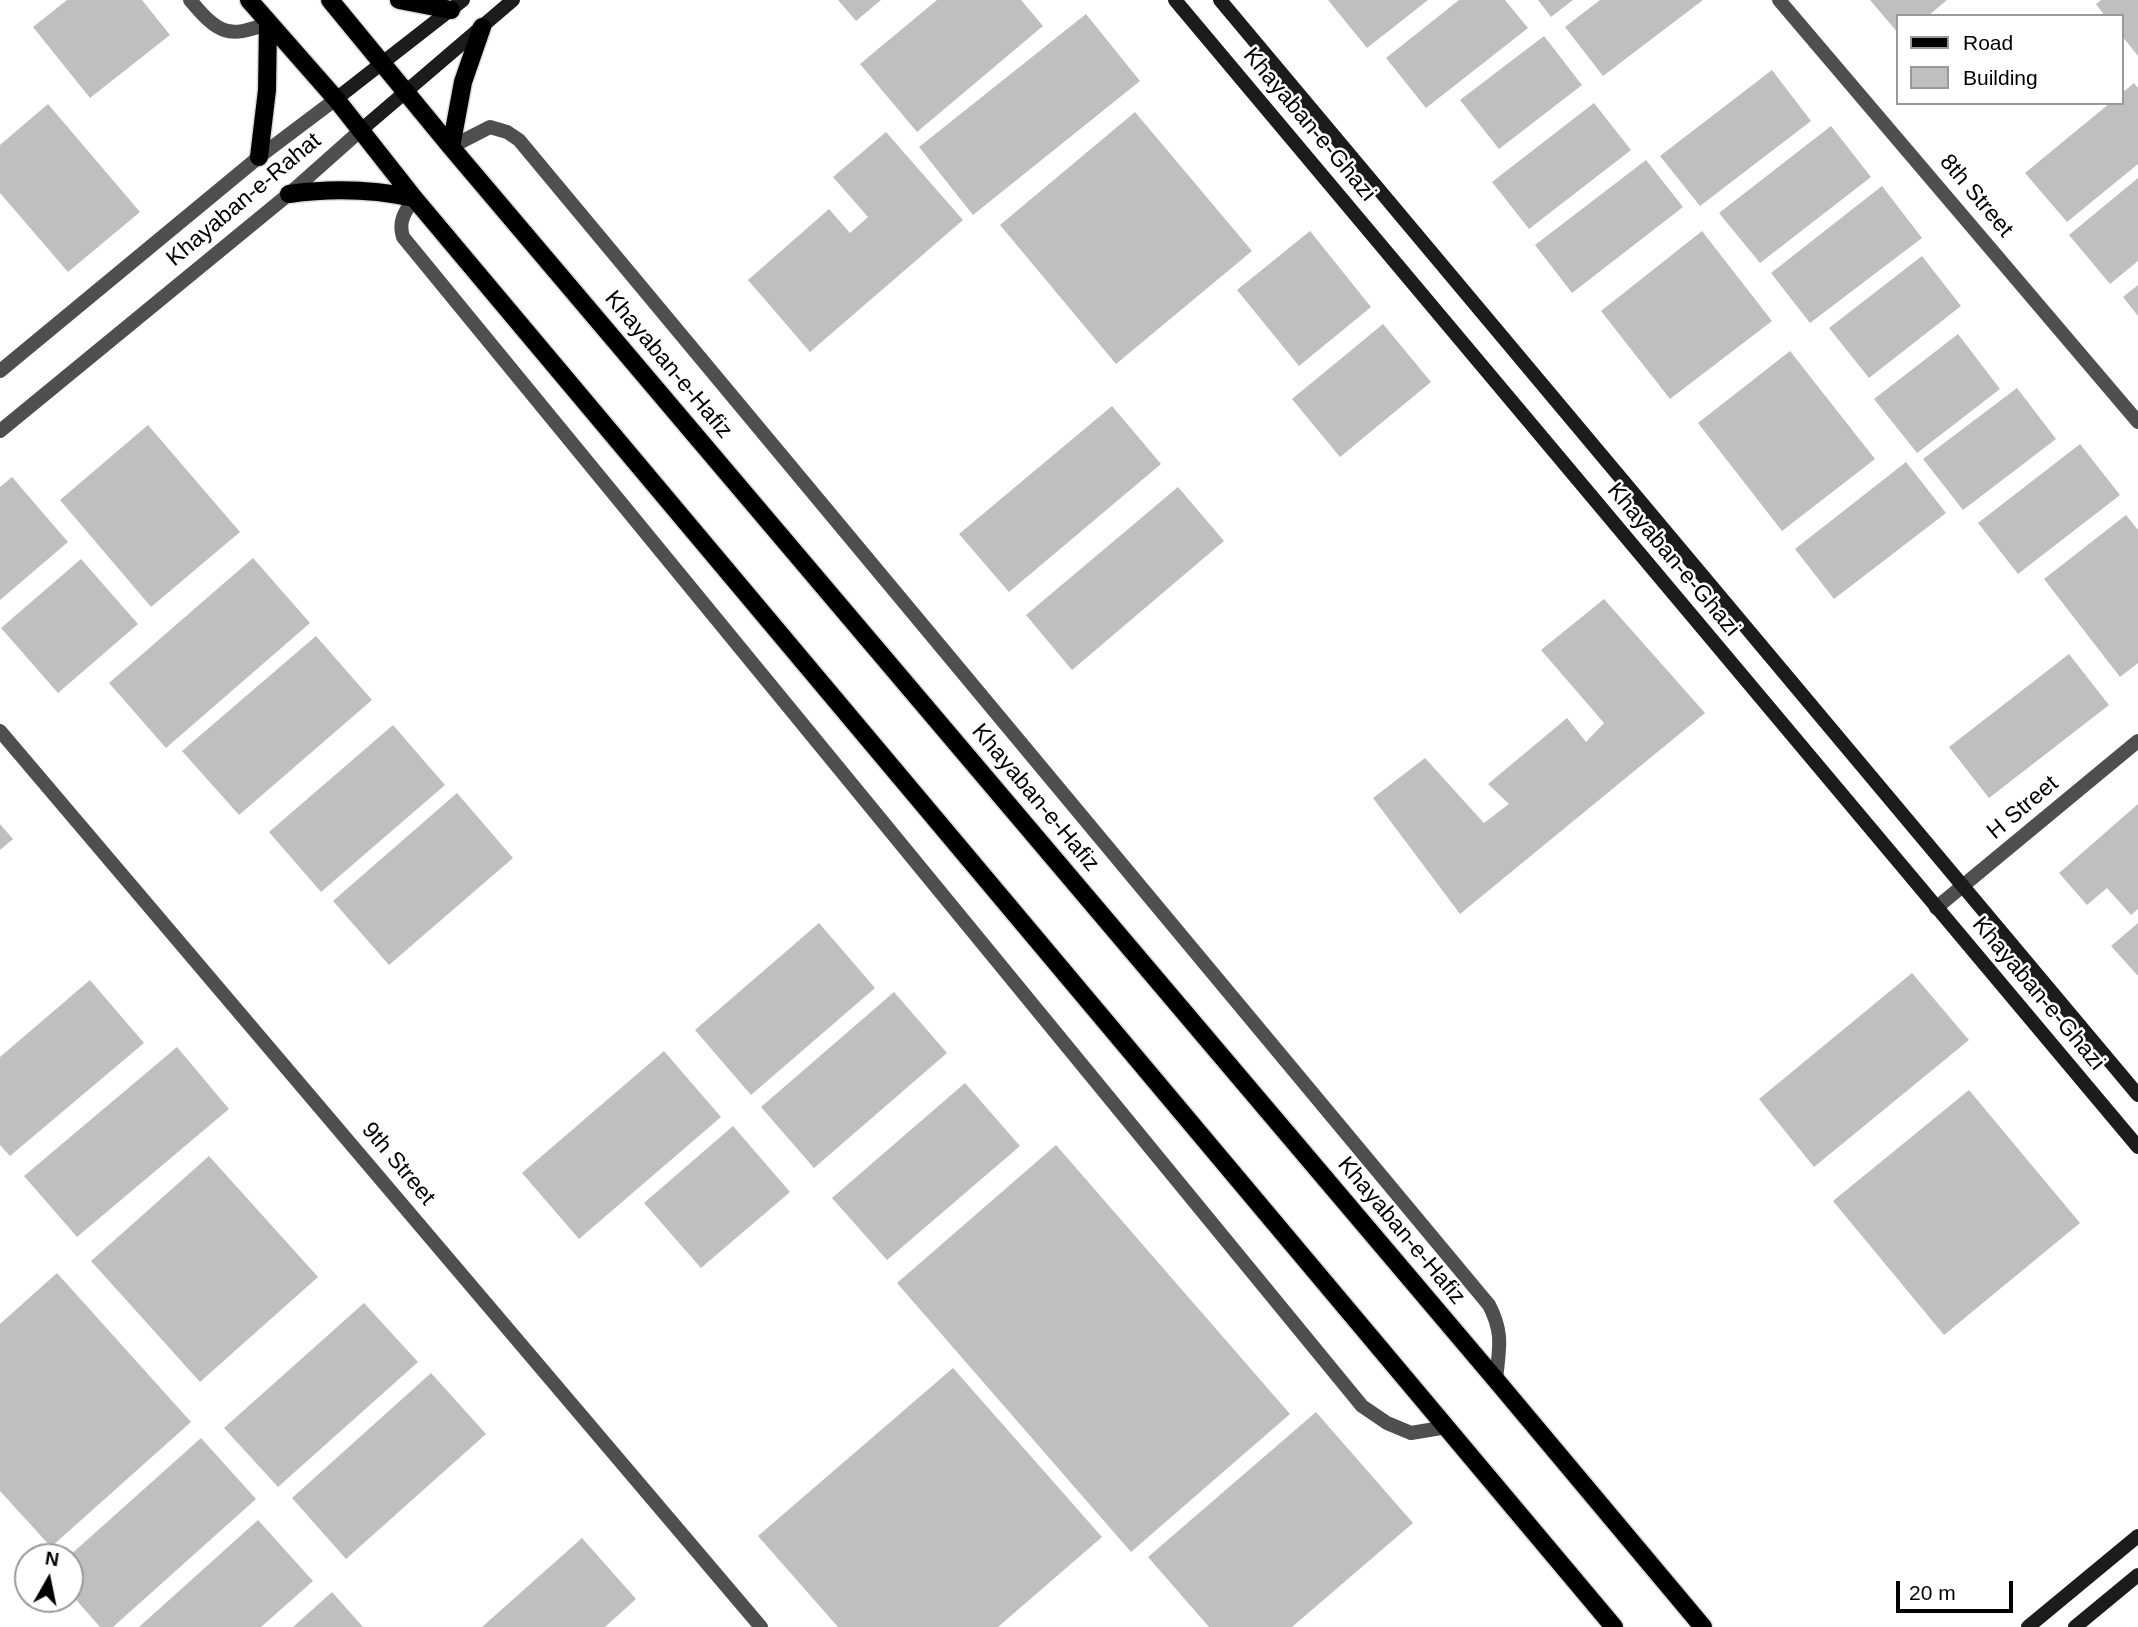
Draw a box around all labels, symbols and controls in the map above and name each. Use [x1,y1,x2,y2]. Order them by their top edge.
legend [1896,14,2124,105]
text: Road [1963,31,2013,54]
street label: Khayaban-e-Ghazi [1237,43,1381,207]
text: Building [1963,66,2038,89]
street label: Khayaban-e-Rahat [161,127,327,273]
street label: 8th Street [1933,149,2019,243]
street label: Khayaban-e-Hafiz [598,286,738,444]
street label: Khayaban-e-Ghazi [1601,478,1745,642]
street label: Khayaban-e-Hafiz [965,719,1105,877]
street label: H Street [1982,770,2064,846]
street label: Khayaban-e-Ghazi [1966,912,2110,1076]
street label: 9th Street [355,1117,441,1211]
street label: Khayaban-e-Hafiz [1331,1152,1471,1310]
north arrow [14,1543,84,1613]
text: N [44,1547,60,1570]
scale bar [1900,1568,2017,1612]
text: 20 m [1909,1581,1956,1604]

